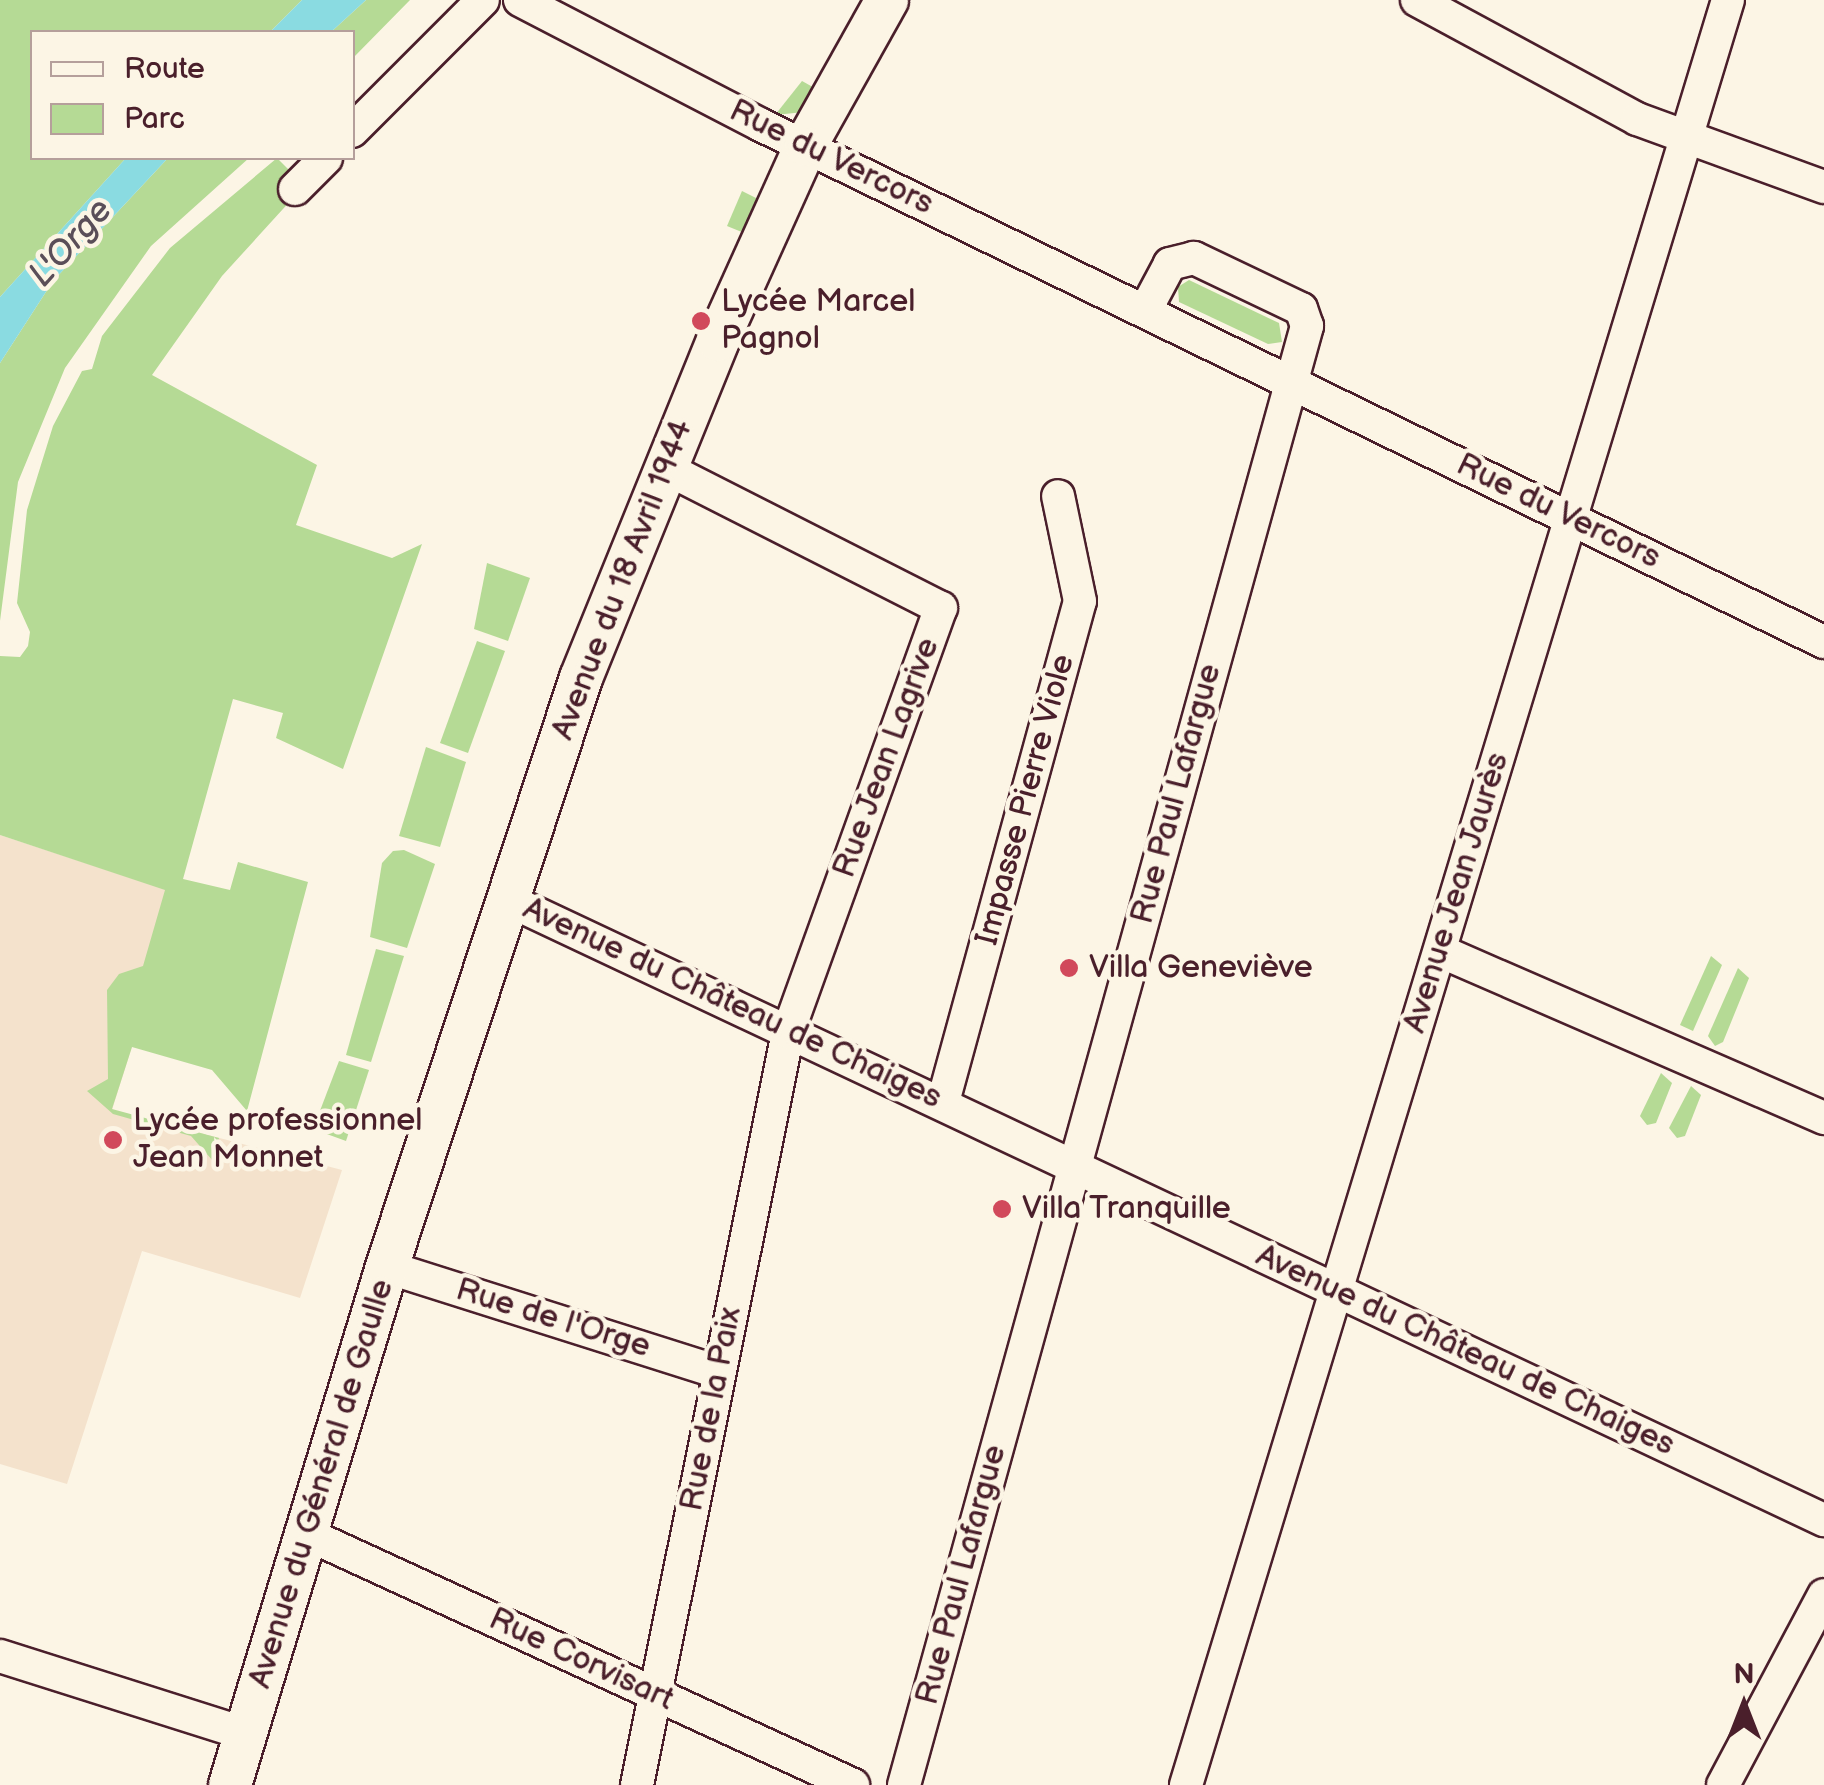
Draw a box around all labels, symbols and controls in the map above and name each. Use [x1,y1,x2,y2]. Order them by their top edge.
legend [30,30,355,160]
text: Route [124,51,205,87]
street label: Rue du Vercors [722,92,940,224]
text: Parc [124,101,185,137]
water label: L'Orge [20,190,122,296]
place label: Lycée Marcel Pagnol [721,284,915,359]
marker: Lycée Marcel Pagnol [690,310,712,332]
street label: Avenue du 18 Avril 1944 [544,415,702,745]
street label: Rue du Vercors [1449,446,1667,578]
street label: Rue Jean Lagrive [826,632,948,884]
street label: Impasse Pierre Viole [969,650,1083,950]
street label: Rue Paul Lafargue [1124,660,1230,928]
street label: Avenue Jean Jaurès [1396,747,1518,1039]
street label: Avenue du Château de Chaiges [517,890,947,1118]
place label: Villa Geneviève [1089,949,1313,987]
marker: Villa Geneviève [1058,957,1080,979]
place label: Lycée professionnel Jean Monnet [133,1103,422,1178]
marker: Lycée professionnel Jean Monnet [102,1129,124,1151]
place label: Villa Tranquille [1022,1190,1232,1228]
marker: Villa Tranquille [991,1198,1013,1220]
street label: Avenue du Château de Chaiges [1250,1237,1680,1465]
street label: Rue de l'Orge [451,1271,655,1367]
street label: Avenue du Général de Gaulle [241,1275,403,1693]
street label: Rue de la Paix [673,1304,751,1514]
street label: Rue Paul Lafargue [909,1441,1015,1709]
street label: Rue Corvisart [483,1601,679,1719]
north arrow [1694,1655,1794,1755]
text: N [1733,1658,1755,1691]

